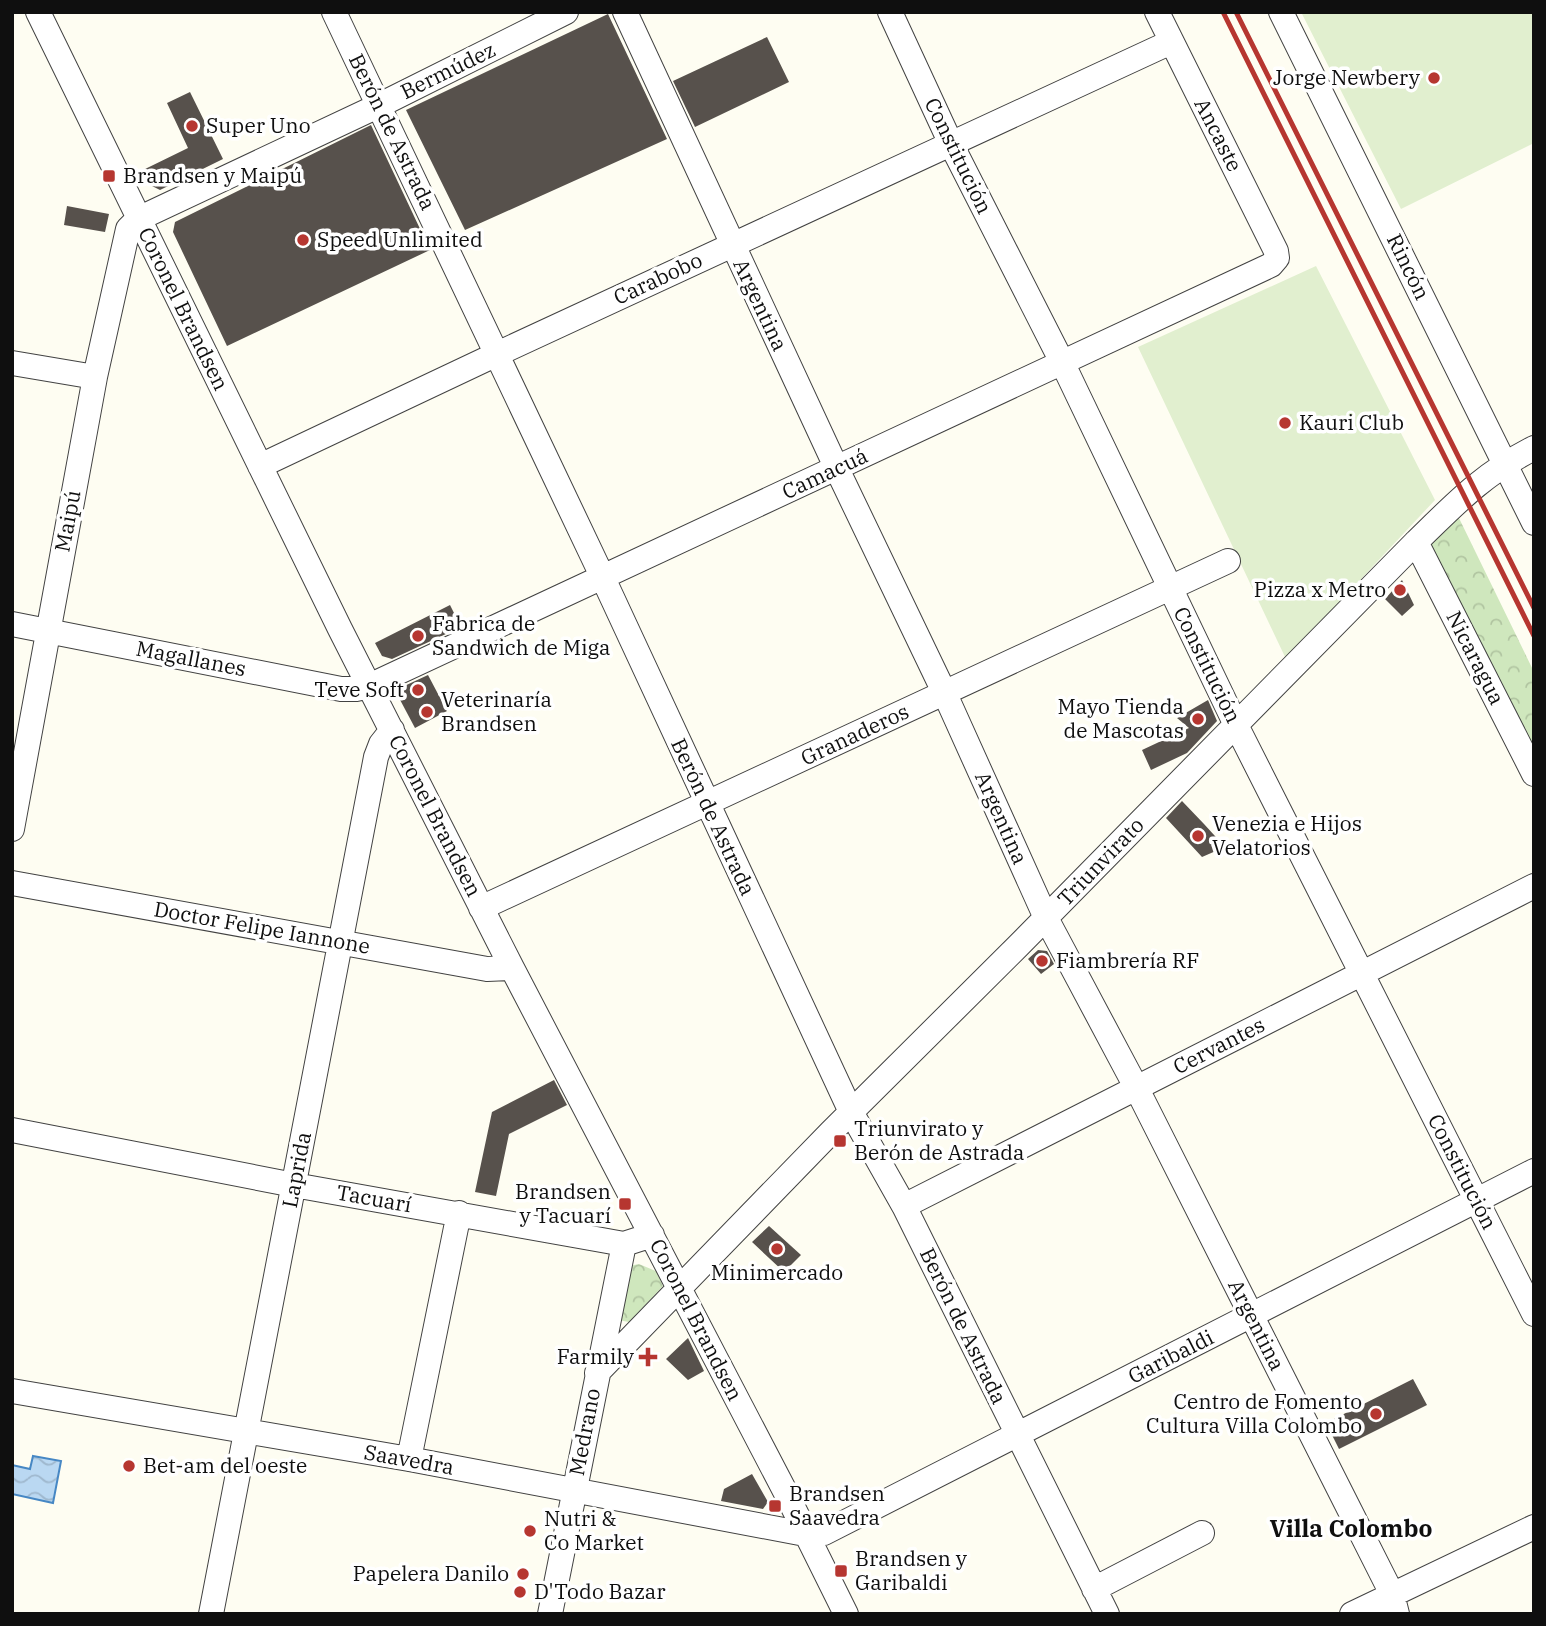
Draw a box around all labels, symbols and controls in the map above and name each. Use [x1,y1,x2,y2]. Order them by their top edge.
street label: Bermúdez [395,35,500,105]
street label: Berón de Astrada [343,49,443,214]
place label: Jorge Newbery [1273,63,1421,91]
marker: Jorge Newbery [1426,70,1442,86]
street label: Constitución [919,93,999,218]
street label: Ancaste [1189,93,1249,176]
place label: Super Uno [206,111,311,139]
marker: Super Uno [184,118,200,134]
place label: Brandsen y Maipú [123,161,302,189]
marker: Brandsen y Maipú [101,168,117,184]
street label: Coronel Brandsen [132,222,236,395]
place label: Speed Unlimited [317,225,483,253]
street label: Rincón [1381,229,1437,304]
marker: Speed Unlimited [295,232,311,248]
street label: Carabobo [609,245,706,311]
street label: Argentina [727,254,794,355]
place label: Kauri Club [1299,408,1404,436]
marker: Kauri Club [1277,415,1293,431]
street label: Camacuá [777,441,872,505]
street label: Maipú [47,488,87,554]
place label: Pizza x Metro [1254,575,1386,603]
marker: Pizza x Metro [1392,582,1408,598]
street label: Constitución [1168,602,1248,727]
street label: Nicaragua [1440,606,1511,709]
place label: Fabrica de Sandwich de Miga [432,609,610,661]
marker: Fabrica de Sandwich de Miga [410,628,426,644]
street label: Magallanes [134,634,249,682]
place label: Teve Soft [314,675,404,703]
marker: Teve Soft [410,682,426,698]
place label: Veterinaría Brandsen [441,685,552,737]
place label: Mayo Tienda de Mascotas [1057,692,1184,744]
street label: Granaderos [796,697,913,771]
marker: Veterinaría Brandsen [419,704,435,720]
marker: Mayo Tienda de Mascotas [1190,711,1206,727]
street label: Coronel Brandsen [383,730,489,901]
street label: Berón de Astrada [665,733,763,900]
street label: Argentina [969,767,1035,868]
place label: Venezia e Hijos Velatorios [1212,809,1362,861]
street label: Triunvirato [1051,811,1150,912]
marker: Venezia e Hijos Velatorios [1190,828,1206,844]
street label: Doctor Felipe Iannone [152,894,372,960]
place label: Fiambrería RF [1056,946,1199,974]
marker: Fiambrería RF [1034,953,1050,969]
street label: Cervantes [1168,1010,1269,1080]
street label: Constitución [1422,1109,1504,1234]
place label: Triunvirato y Berón de Astrada [854,1114,1025,1166]
street label: Laprida [275,1129,317,1210]
marker: Triunvirato y Berón de Astrada [832,1133,848,1149]
place label: Brandsen y Tacuarí [515,1177,611,1229]
street label: Tacuarí [335,1178,414,1218]
marker: Brandsen y Tacuarí [617,1196,633,1212]
street label: Coronel Brandsen [644,1234,750,1405]
marker: Minimercado [769,1241,785,1257]
street label: Berón de Astrada [914,1243,1014,1408]
place label: Minimercado [711,1258,843,1286]
street label: Argentina [1222,1274,1292,1375]
street label: Garibaldi [1123,1323,1218,1390]
place label: Farmily [557,1342,635,1370]
marker: Farmily [640,1349,656,1365]
street label: Medrano [562,1386,606,1478]
place label: Centro de Fomento Cultura Villa Colombo [1146,1387,1362,1439]
marker: Centro de Fomento Cultura Villa Colombo [1368,1406,1384,1422]
street label: Saavedra [362,1437,456,1481]
place label: Bet-am del oeste [143,1451,307,1479]
marker: Bet-am del oeste [121,1458,137,1474]
place label: Brandsen Saavedra [789,1479,885,1531]
marker: Brandsen Saavedra [767,1498,783,1514]
place label: Nutri & Co Market [544,1504,644,1556]
district label: Villa Colombo [1269,1512,1433,1544]
marker: Nutri & Co Market [522,1523,538,1539]
place label: Brandsen y Garibaldi [855,1544,968,1596]
place label: Papelera Danilo [353,1559,509,1587]
marker: Brandsen y Garibaldi [833,1563,849,1579]
marker: Papelera Danilo [515,1566,531,1582]
place label: D'Todo Bazar [534,1577,666,1605]
marker: D'Todo Bazar [512,1584,528,1600]

